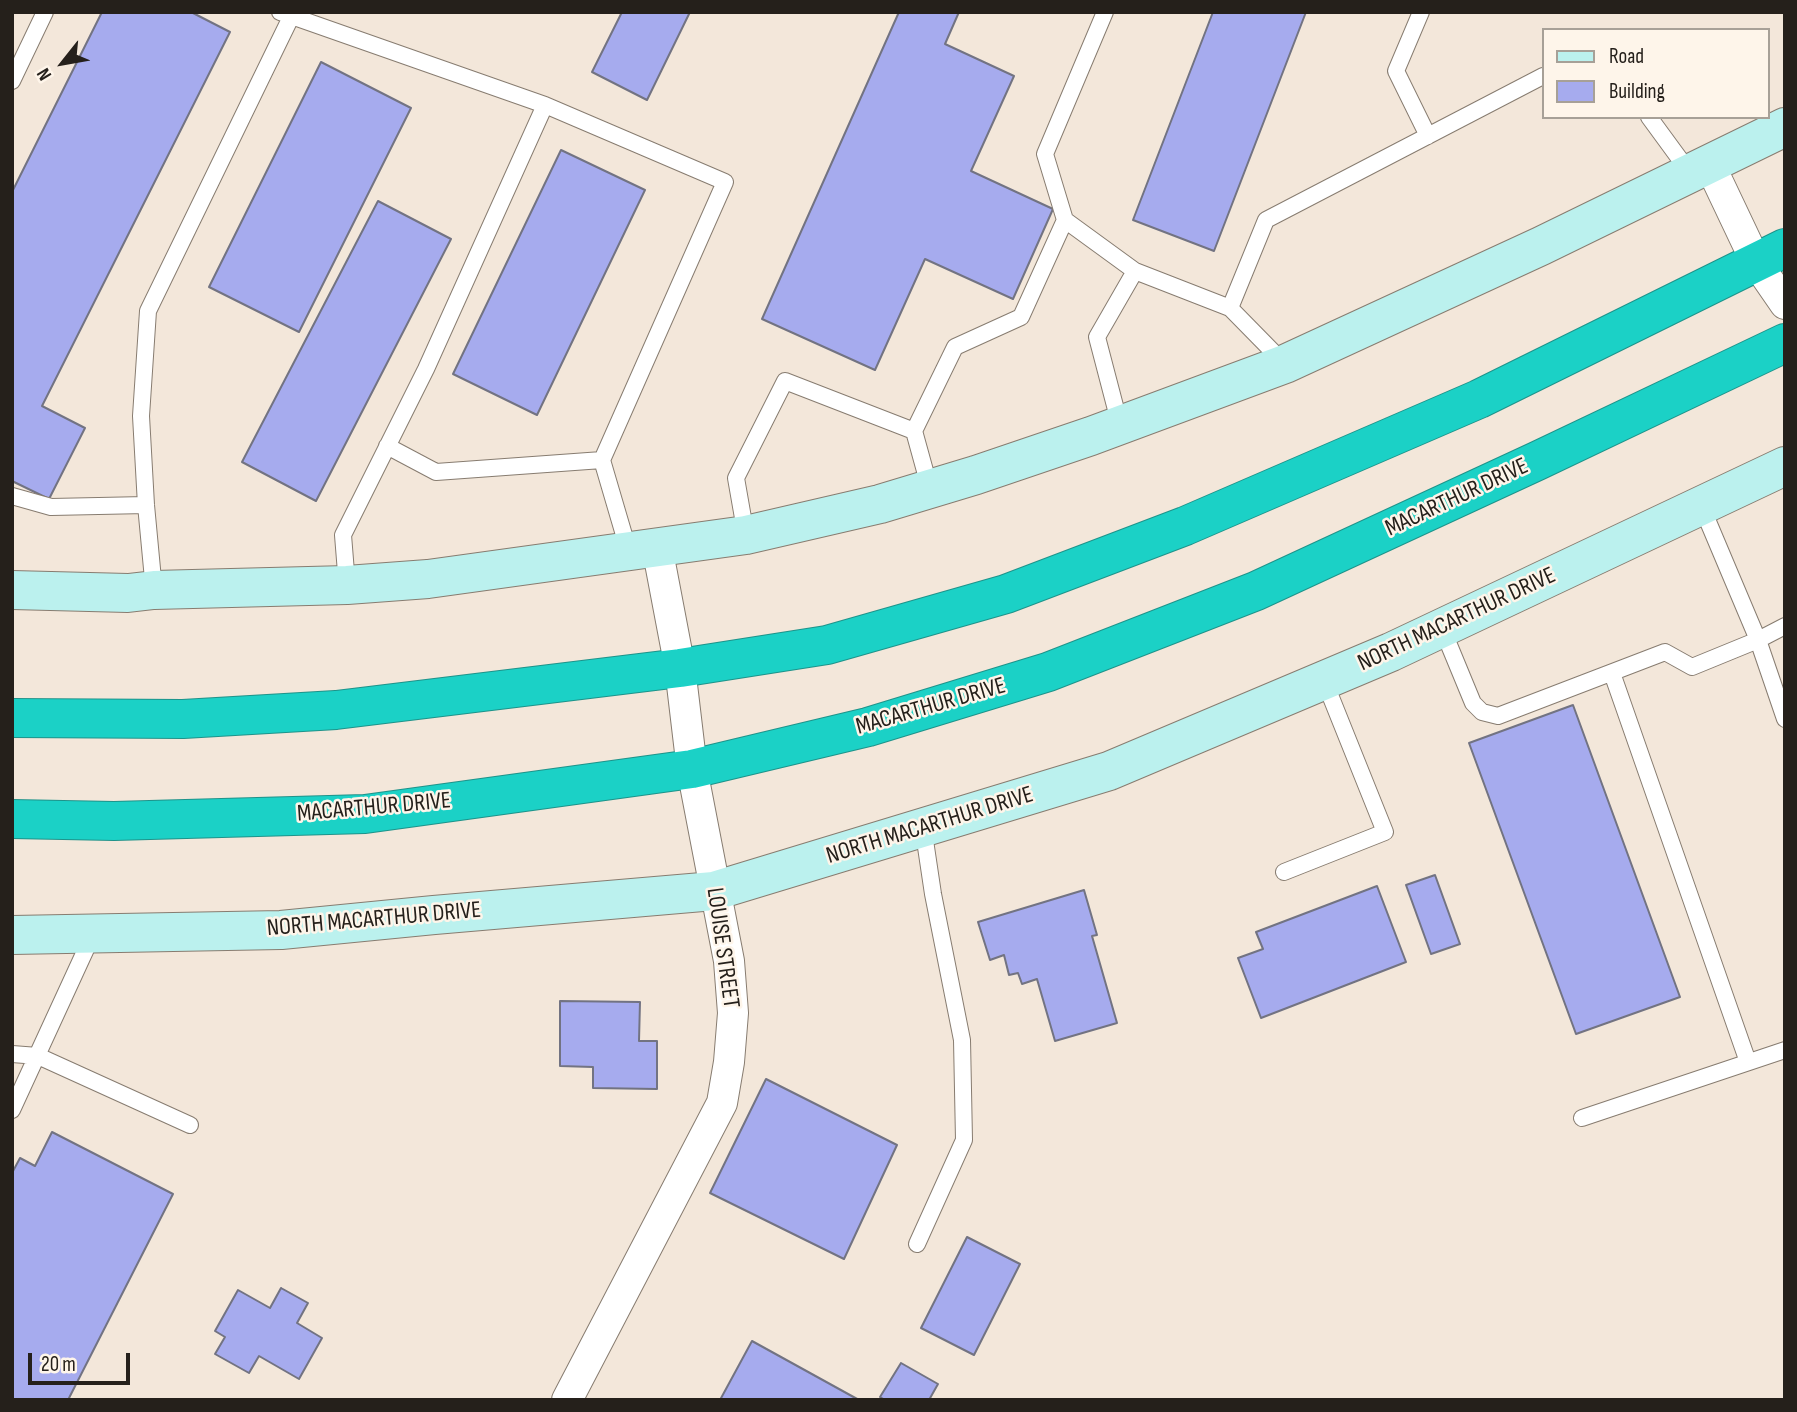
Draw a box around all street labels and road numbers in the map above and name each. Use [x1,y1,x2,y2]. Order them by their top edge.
street label: MACARTHUR DRIVE [1381,452,1533,544]
street label: NORTH MACARTHUR DRIVE [1354,562,1560,678]
street label: MACARTHUR DRIVE [853,672,1009,742]
street label: NORTH MACARTHUR DRIVE [823,781,1037,871]
street label: MACARTHUR DRIVE [296,787,452,829]
street label: LOUISE STREET [699,886,745,1010]
street label: NORTH MACARTHUR DRIVE [266,896,482,944]

